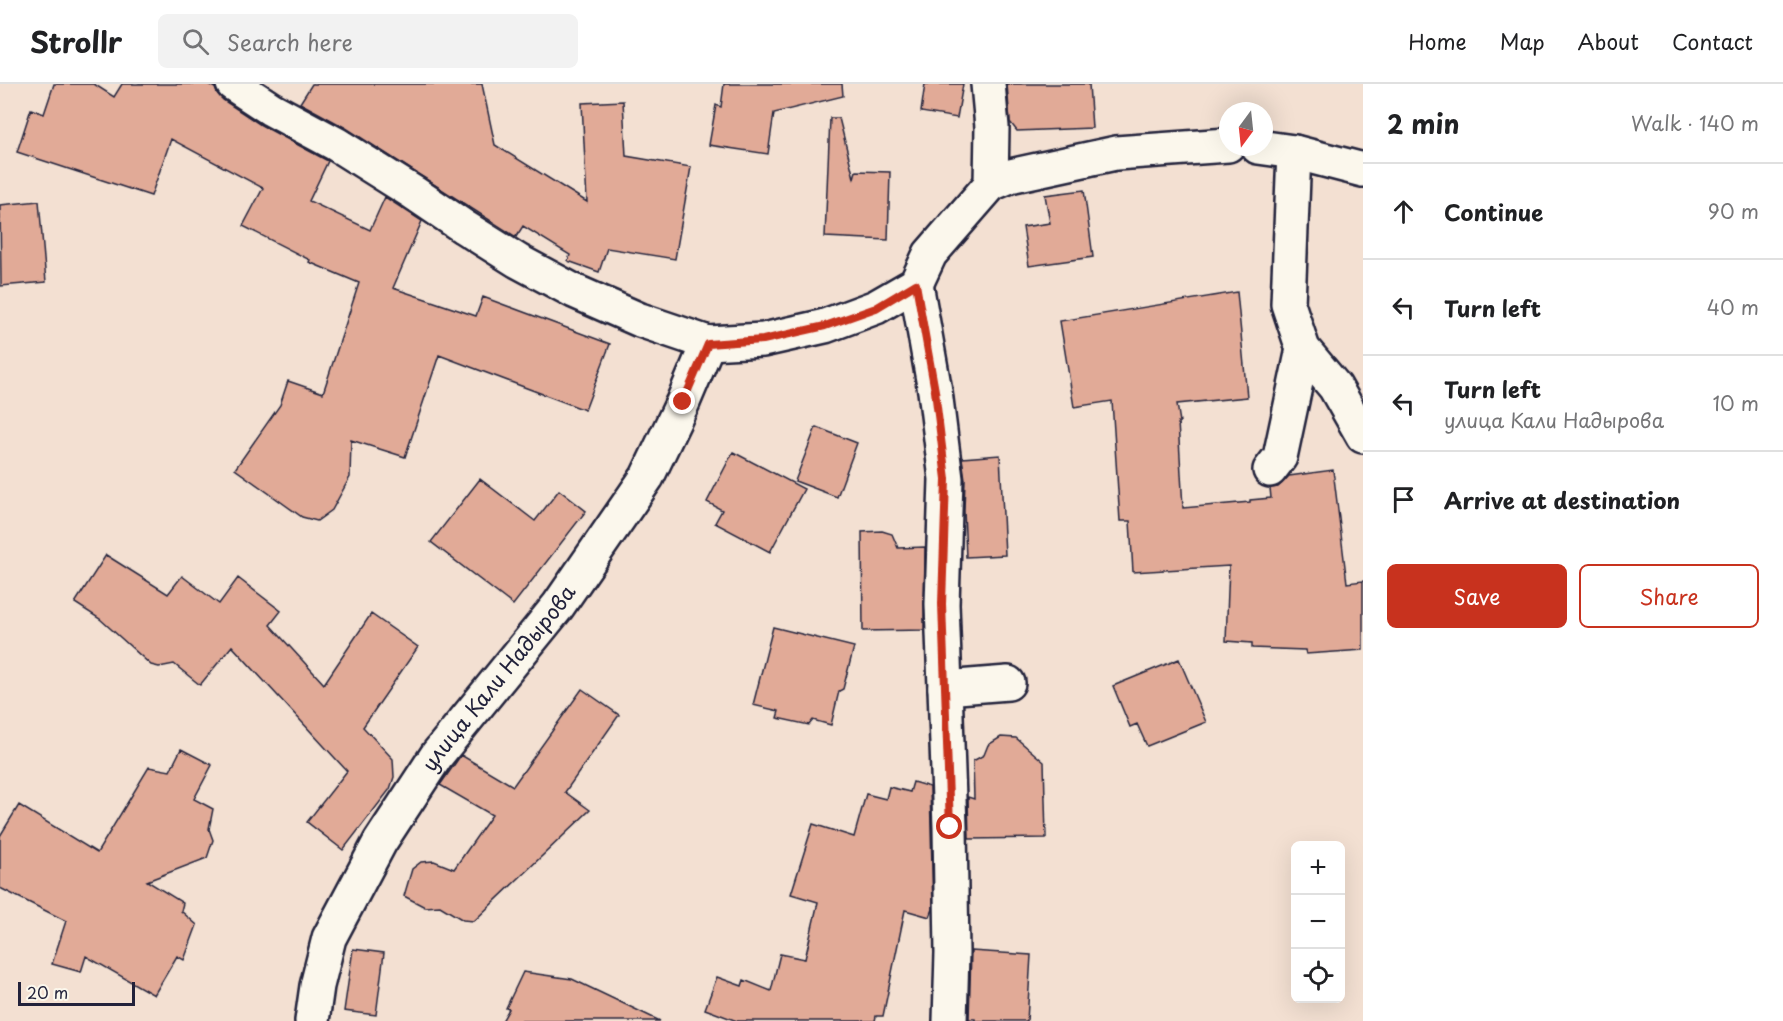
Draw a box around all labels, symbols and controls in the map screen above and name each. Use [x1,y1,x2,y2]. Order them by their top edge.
search box [158,14,578,68]
text: Strollr [30,20,122,63]
icon: search [179,25,212,58]
text: Search here [227,25,353,58]
text: Home [1408,25,1467,57]
text: Map [1500,25,1545,57]
text: About [1578,25,1639,57]
text: Contact [1672,25,1753,57]
north arrow [1219,102,1273,156]
text: 2 min [1387,104,1460,143]
text: Walk · 140 m [1631,108,1759,138]
icon: ahead [1387,195,1420,228]
text: Continue [1444,195,1543,228]
text: 90 m [1708,196,1759,226]
icon: left [1387,291,1420,324]
text: Turn left [1444,291,1541,324]
text: 40 m [1707,292,1759,322]
text: Turn left [1444,372,1541,405]
icon: left [1387,387,1420,420]
route end [669,388,695,414]
text: 10 m [1712,388,1759,418]
text: улица Кали Надырова [1444,405,1664,435]
icon: arrive [1387,483,1420,516]
text: Arrive at destination [1444,483,1680,516]
button: Save [1387,564,1567,628]
button: Share [1579,564,1759,628]
street label: улица Кали Надырова [413,578,582,777]
route start [936,813,962,839]
map controls [1291,841,1345,1003]
button: + [1291,841,1345,895]
button: − [1291,895,1345,949]
button: locate [1291,949,1345,1003]
scale bar [18,979,135,1006]
text: 20 m [27,980,68,1004]

